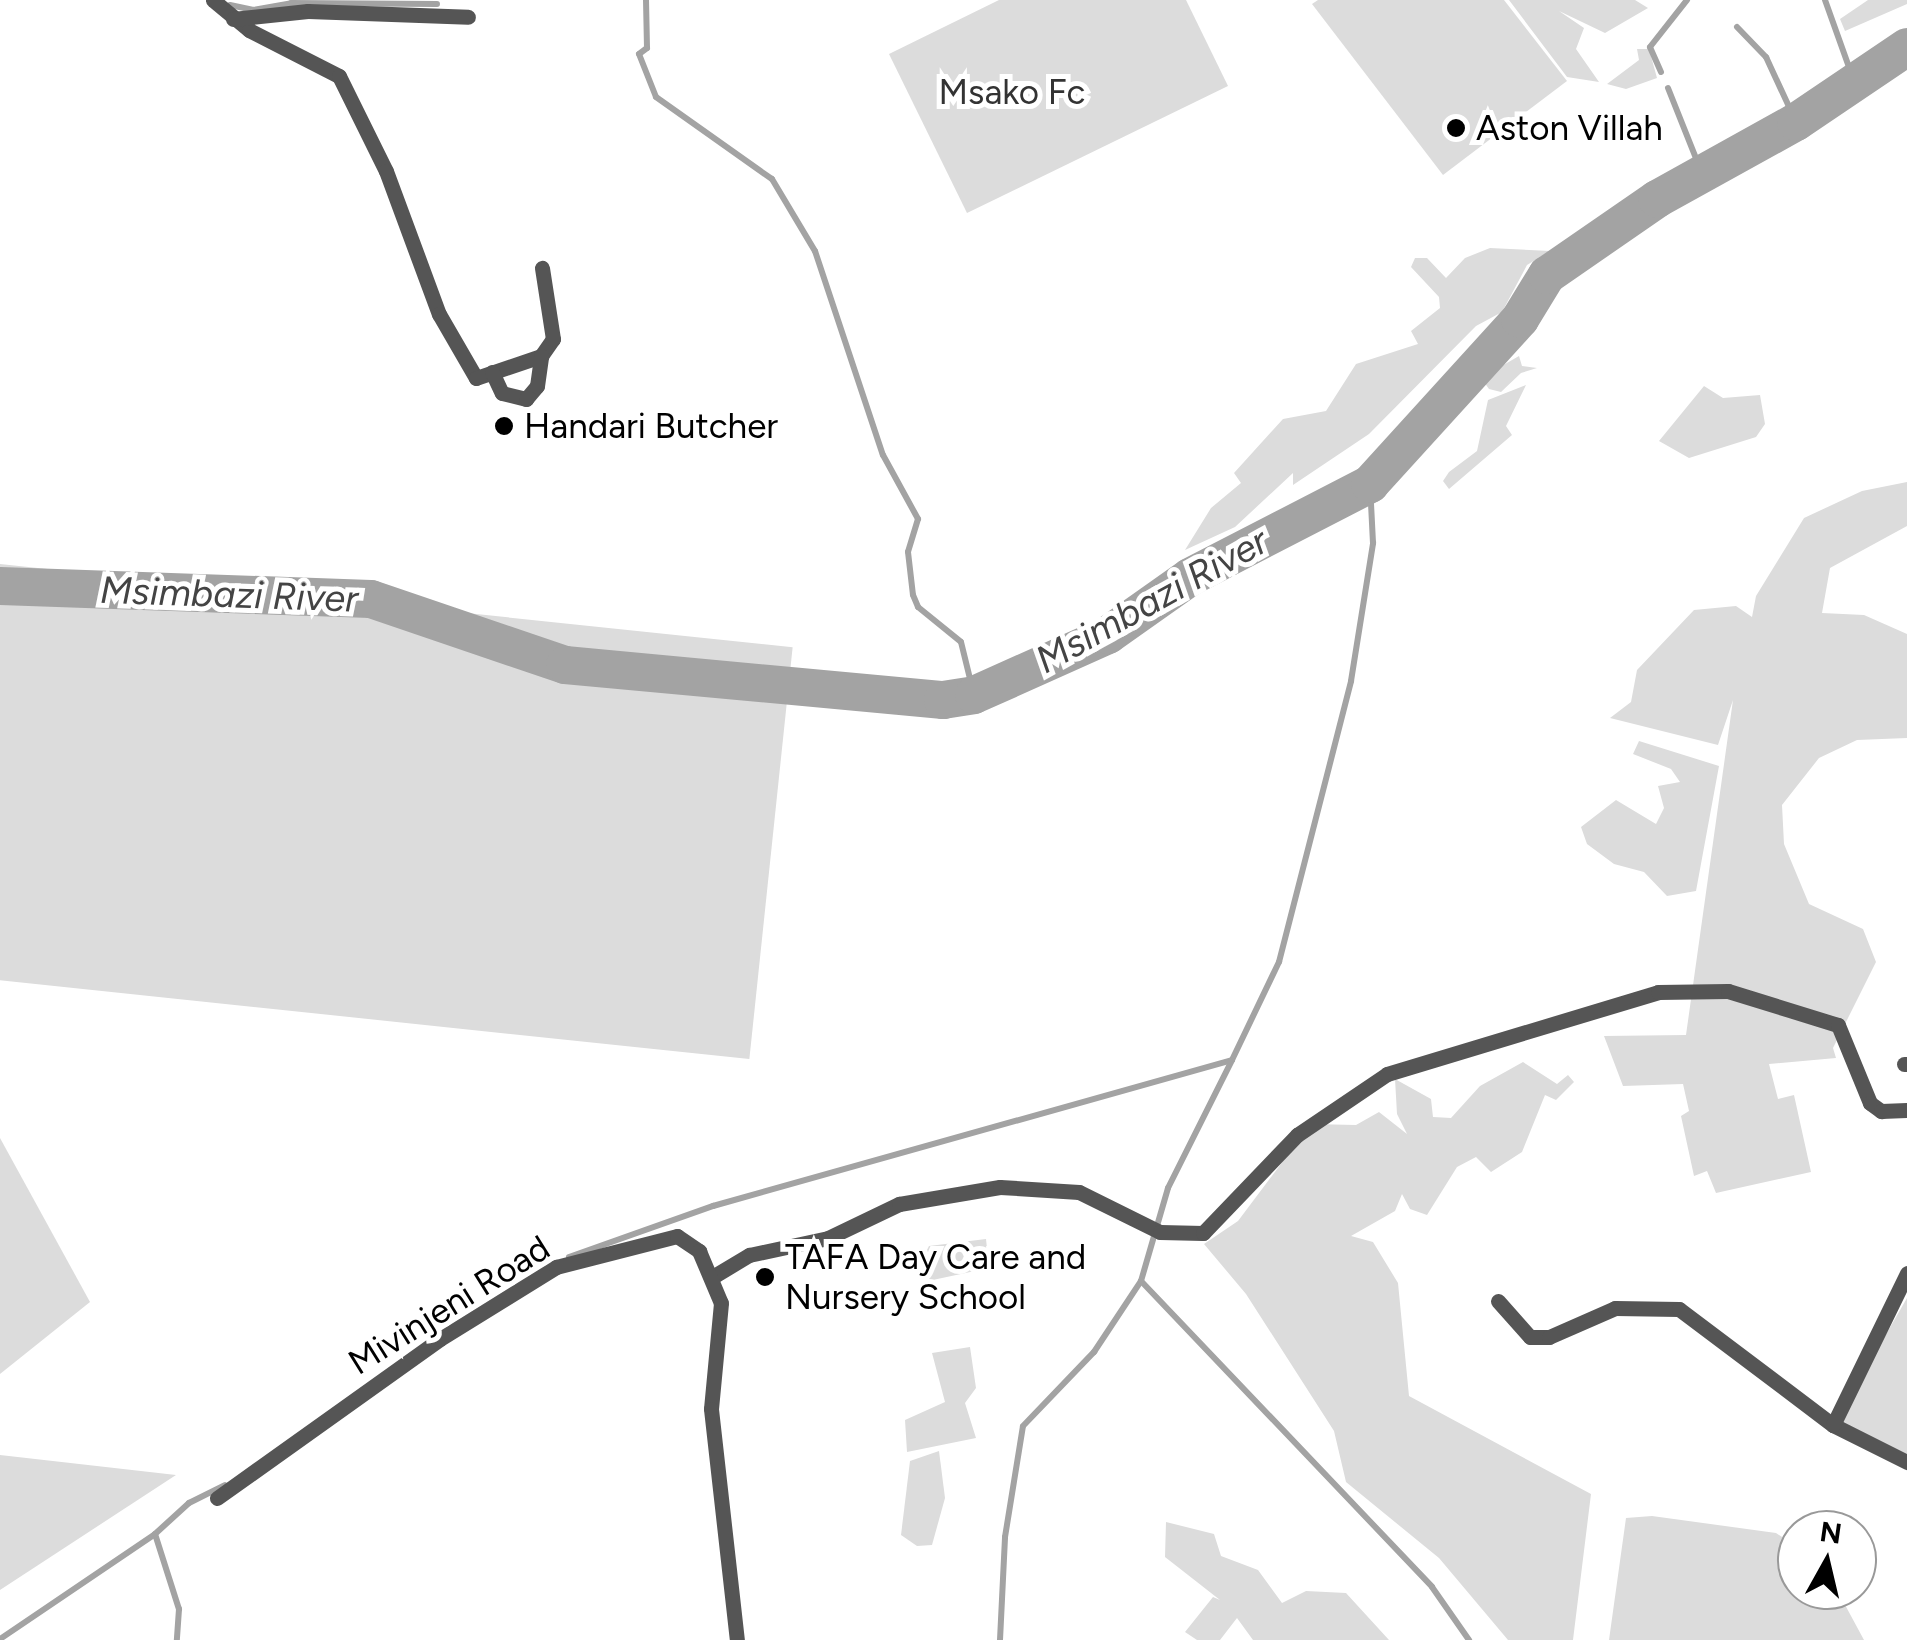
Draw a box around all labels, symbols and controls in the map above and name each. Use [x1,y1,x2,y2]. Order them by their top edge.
park label: Msako Fc [938,71,1086,113]
place label: Aston Villah [1476,107,1663,149]
marker: Aston Villah [1445,117,1467,139]
place label: Handari Butcher [524,405,778,447]
marker: Handari Butcher [493,415,515,437]
water label: Msimbazi River [1028,518,1276,684]
water label: Msimbazi River [99,568,359,622]
street label: Mivinjeni Road [341,1227,557,1383]
place label: TAFA Day Care and Nursery School [785,1236,1086,1318]
marker: TAFA Day Care and Nursery School [754,1266,776,1288]
north arrow [1777,1510,1877,1610]
text: N [1818,1514,1844,1551]

